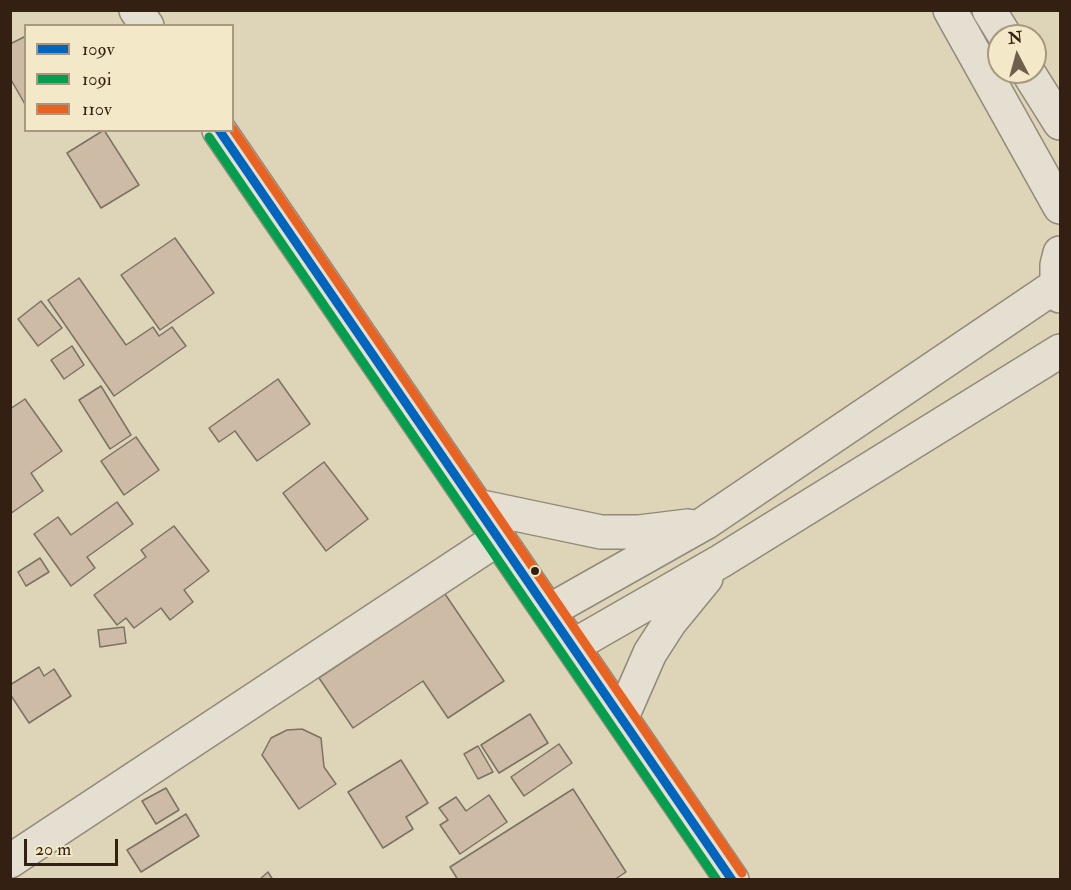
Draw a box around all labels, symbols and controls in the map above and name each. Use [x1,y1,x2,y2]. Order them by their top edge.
legend [24,24,234,132]
north arrow [987,24,1047,84]
text: N [1007,27,1023,49]
text: 109v [82,38,115,61]
text: 109i [82,68,112,91]
text: 110v [82,98,112,121]
unlabelled marker [529,565,541,577]
scale bar [27,827,122,865]
text: 20 m [35,838,71,861]

